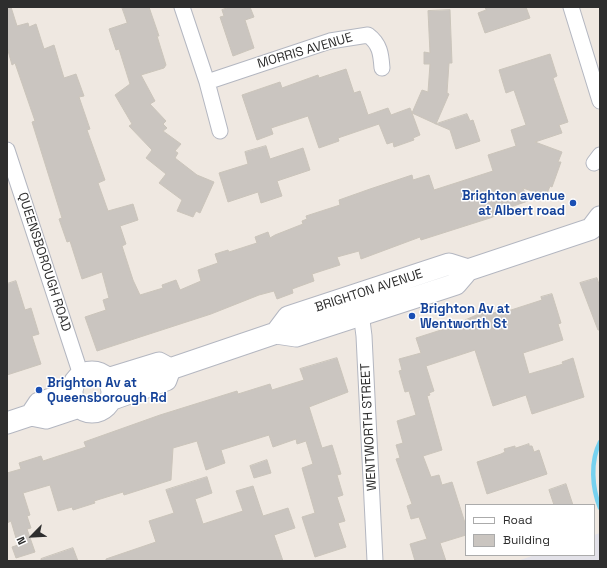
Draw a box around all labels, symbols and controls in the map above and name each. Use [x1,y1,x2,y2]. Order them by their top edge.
street label: MORRIS AVENUE [256,30,354,72]
place label: Brighton avenue at Albert road [462,188,565,219]
street label: QUEENSBOROUGH ROAD [14,190,74,334]
marker: Brighton avenue at Albert road [568,198,578,208]
street label: BRIGHTON AVENUE [313,266,425,316]
place label: Brighton Av at Wentworth St [420,301,510,332]
marker: Brighton Av at Wentworth St [407,311,417,321]
street label: WENTWORTH STREET [358,363,380,491]
place label: Brighton Av at Queensborough Rd [47,375,167,406]
marker: Brighton Av at Queensborough Rd [34,385,44,395]
legend [465,504,595,556]
text: Road [503,512,532,528]
north arrow [12,516,52,556]
text: Building [503,532,550,548]
text: N [13,535,29,547]

